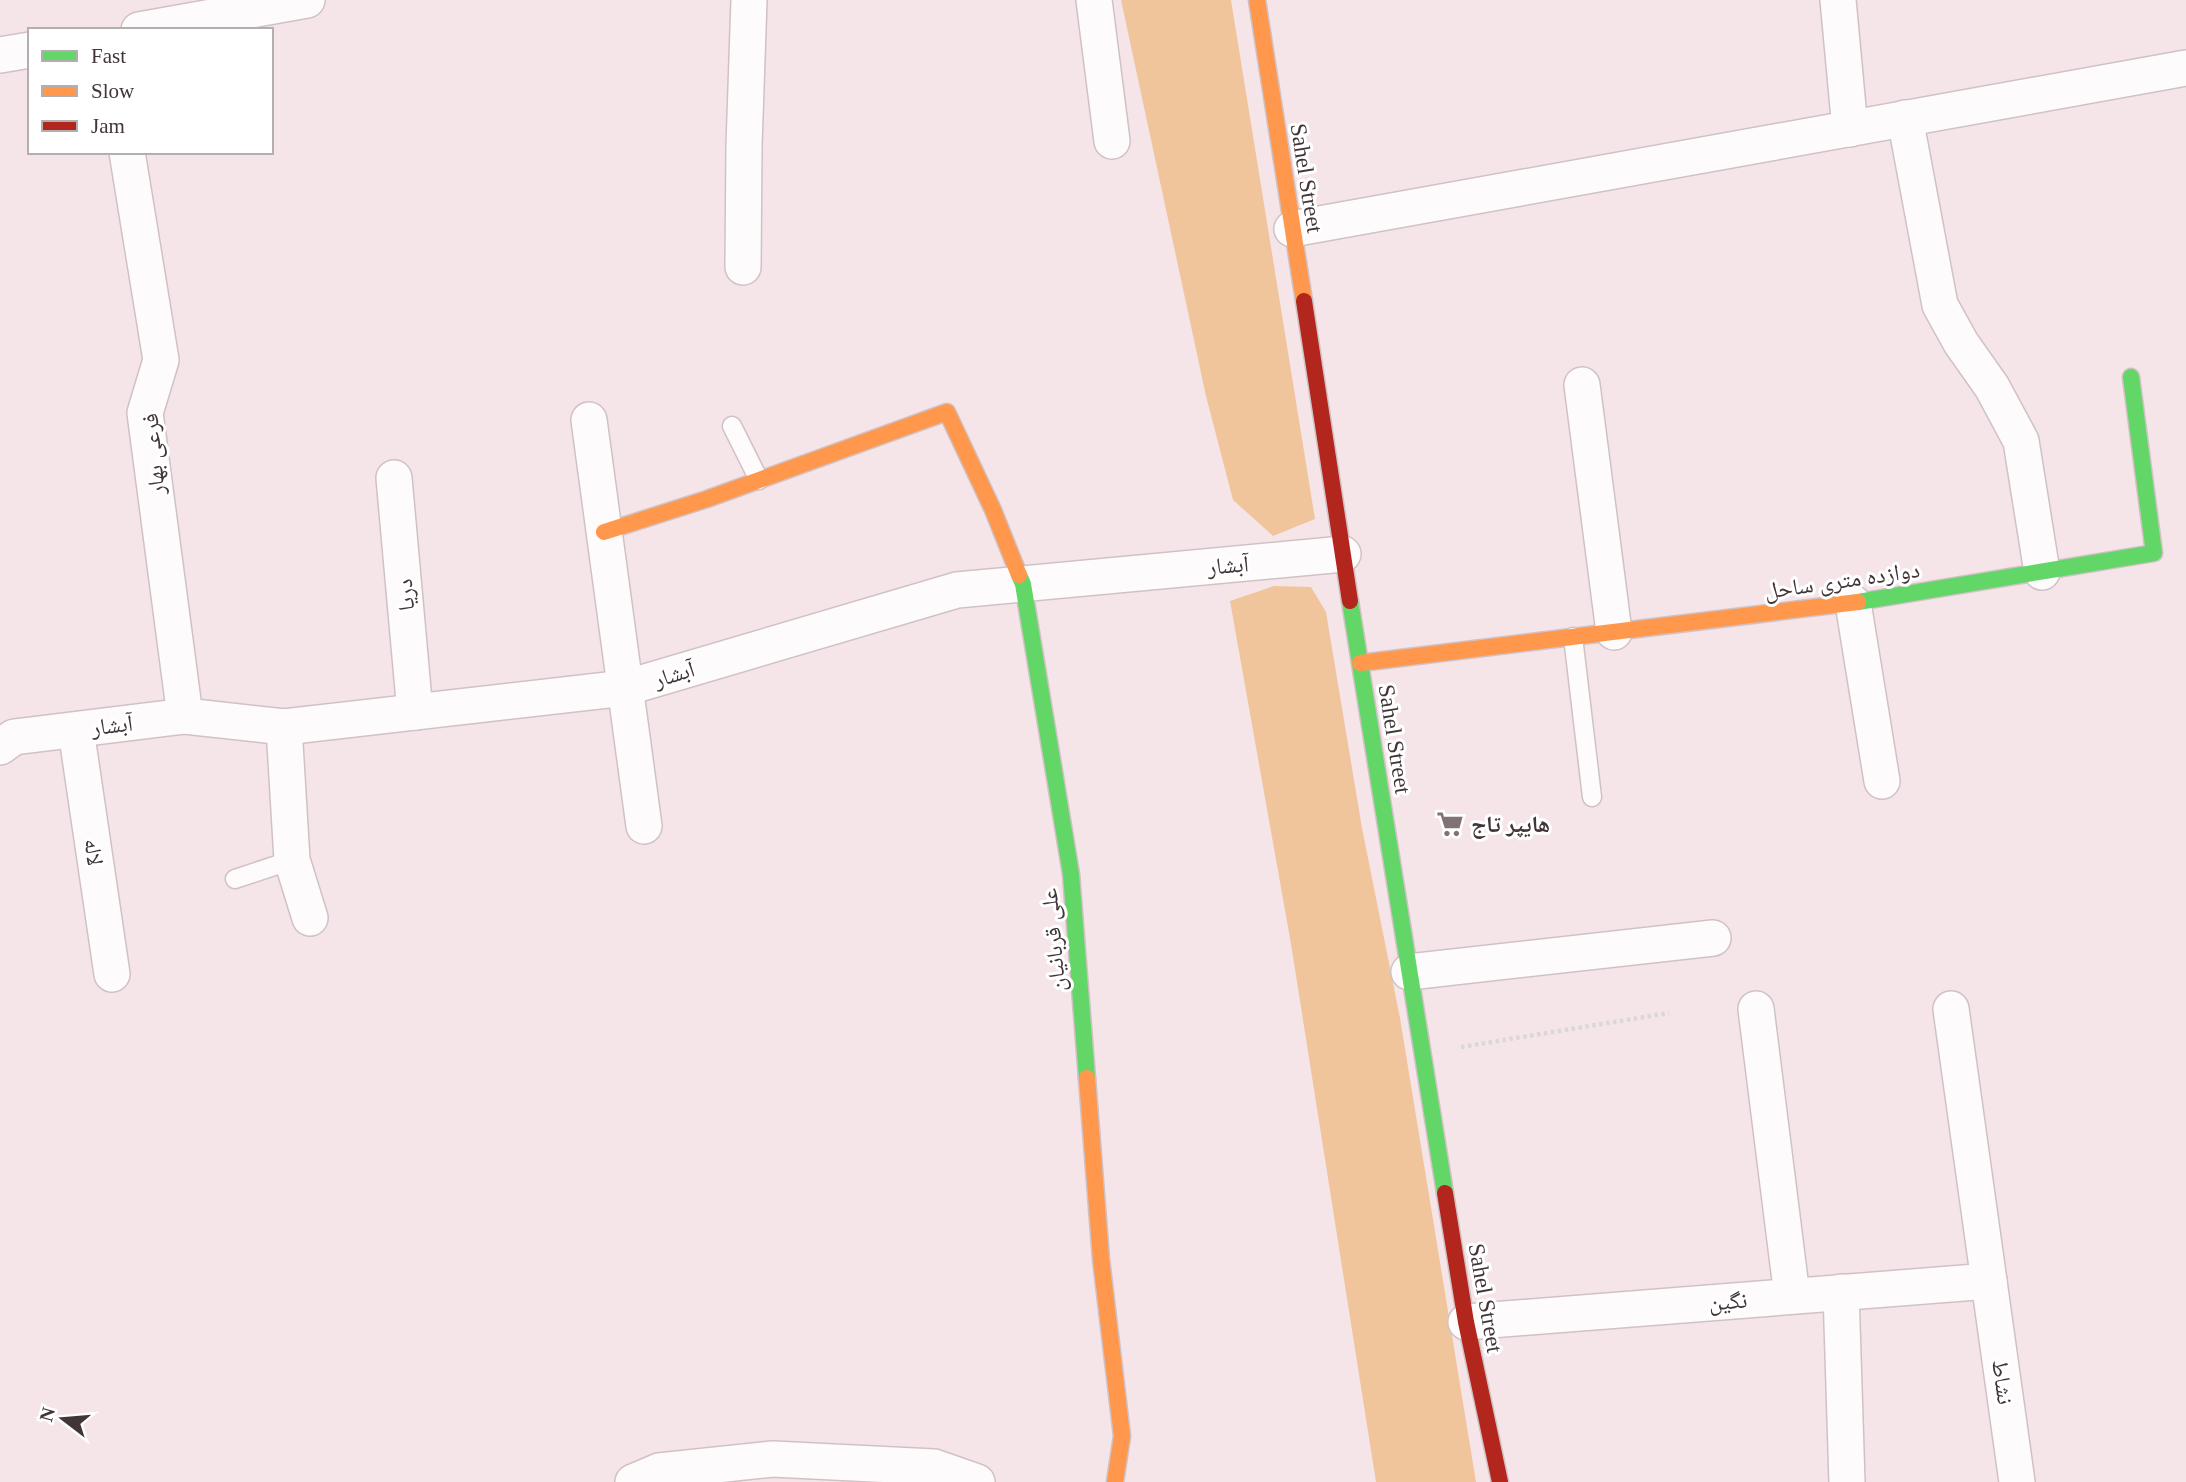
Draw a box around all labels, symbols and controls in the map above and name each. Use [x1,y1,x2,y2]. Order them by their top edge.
legend [28,28,273,154]
text: Fast [91,44,126,68]
text: Slow [91,79,135,103]
text: Jam [91,114,125,138]
street label: Sahel Street [1286,122,1328,235]
street label: فرعی بهار [137,412,171,497]
street label: آبشار [1205,551,1251,581]
street label: دوازده متری ساحل [1763,557,1921,605]
street label: دریا [392,578,420,612]
street label: آبشار [650,656,699,694]
street label: Sahel Street [1374,683,1416,796]
street label: آبشار [89,710,136,741]
supermarket icon: هایپر تاج [1435,809,1465,839]
place label: هایپر تاج [1471,812,1550,839]
street label: لاله [79,837,108,867]
street label: علی قربانیان [1036,887,1071,993]
street label: Sahel Street [1464,1242,1508,1355]
street label: نگین [1708,1288,1748,1316]
street label: نشاط [1987,1358,2018,1406]
north arrow [28,1384,98,1454]
text: N [35,1405,59,1424]

